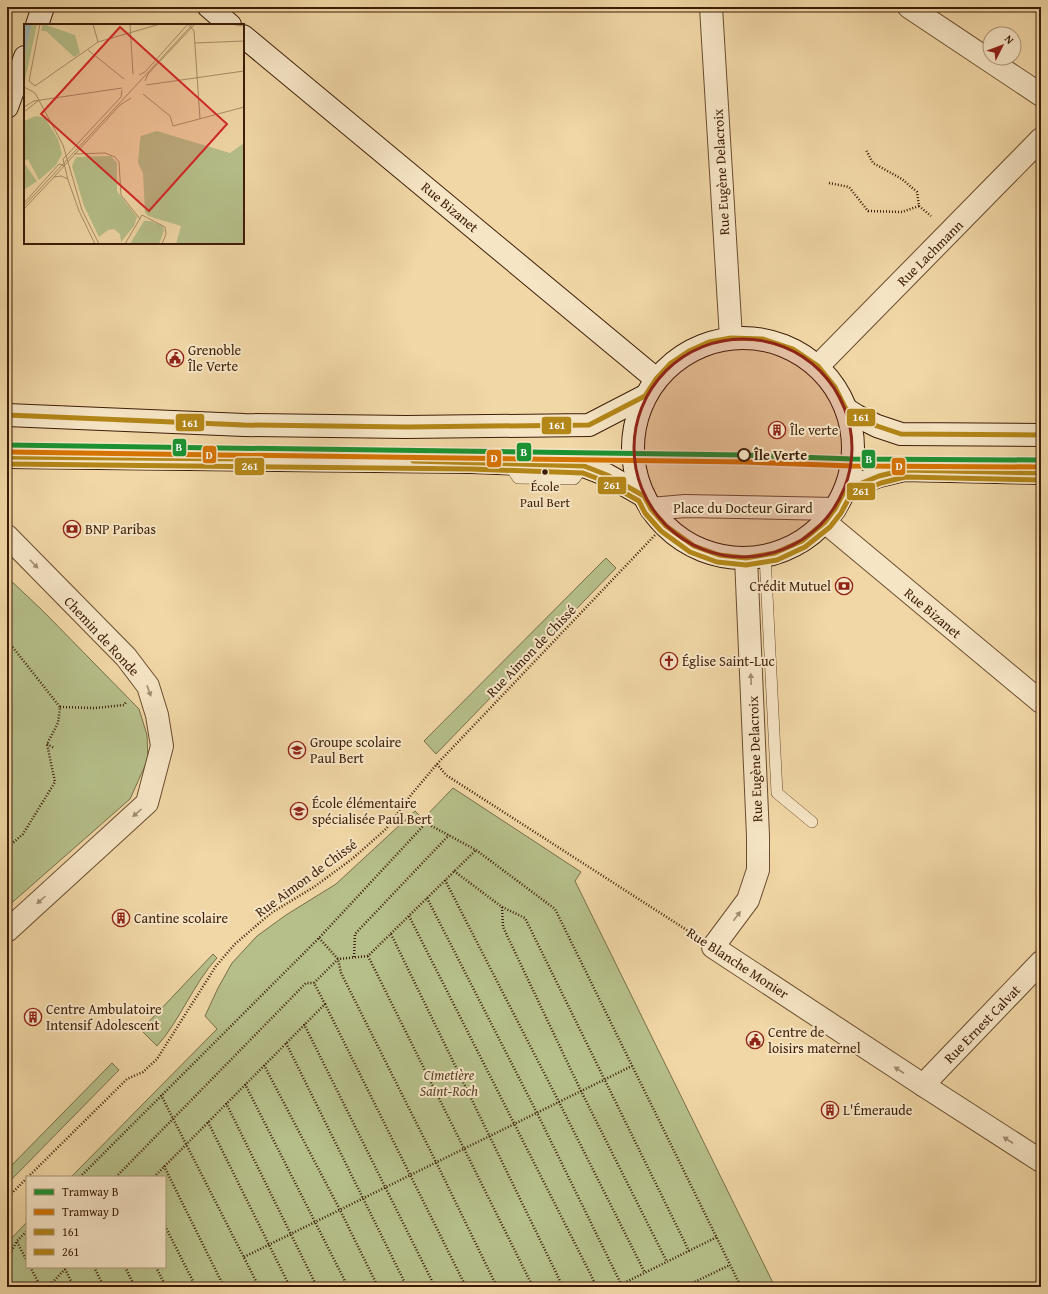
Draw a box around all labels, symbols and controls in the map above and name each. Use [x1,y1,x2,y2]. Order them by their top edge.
inset map [24,24,244,244]
north arrow [982,26,1022,66]
text: N [1001,31,1018,48]
street label: Rue Eugène Delacroix [708,107,734,236]
street label: Rue Bizanet [417,177,483,237]
street label: Rue Lachmann [892,215,968,291]
place label: Grenoble Île Verte [187,340,242,376]
public building icon: Grenoble Île Verte [165,348,185,368]
line badge: 161 [846,408,876,427]
text: 161 [852,409,870,425]
line badge: 161 [175,413,205,432]
text: 161 [181,415,199,431]
line badge: 161 [541,416,572,435]
text: 161 [548,417,566,433]
building icon: Île verte [767,420,787,440]
place label: Île verte [789,420,839,440]
line badge: B [172,438,187,457]
text: B [176,439,183,455]
line badge: B [516,442,532,462]
text: B [521,444,528,460]
line badge: D [202,445,217,464]
place label: Île Verte [753,445,807,465]
text: D [205,447,213,463]
marker: Île Verte [737,448,751,462]
line badge: D [486,449,502,468]
line badge: B [861,449,876,469]
text: D [490,450,498,466]
text: B [866,451,873,467]
line badge: 261 [234,457,265,476]
line badge: D [891,457,906,476]
text: 261 [241,458,259,474]
text: D [895,458,903,474]
marker: École Paul Bert [540,467,550,477]
line badge: 261 [597,476,627,495]
place label: École Paul Bert [520,477,570,512]
text: 261 [603,477,621,493]
line badge: 261 [846,482,876,501]
text: 261 [852,483,870,499]
street label: Place du Docteur Girard [673,498,813,518]
bank icon: BNP Paribas [62,519,82,539]
place label: BNP Paribas [85,519,156,539]
one-way arrow [29,559,39,569]
place label: Crédit Mutuel [750,576,831,596]
bank icon: Crédit Mutuel [834,576,854,596]
street label: Rue Bizanet [900,583,966,643]
street label: Chemin de Ronde [60,592,145,681]
street label: Rue Aimon de Chissé [482,600,581,702]
church icon: Église Saint-Luc [659,651,679,671]
place label: Église Saint-Luc [682,651,775,671]
one-way arrow [748,673,755,685]
one-way arrow [147,686,153,698]
street label: Rue Eugène Delacroix [743,695,767,823]
place label: Groupe scolaire Paul Bert [310,732,402,768]
school or university icon: Groupe scolaire Paul Bert [287,740,307,760]
place label: École élémentaire spécialisée Paul Bert [312,793,432,829]
school or university icon: École élémentaire spécialisée Paul Bert [289,801,309,821]
one-way arrow [132,808,142,818]
street label: Rue Aimon de Chissé [251,834,361,922]
one-way arrow [35,896,46,905]
building icon: Cantine scolaire [111,908,131,928]
place label: Cantine scolaire [134,908,228,928]
one-way arrow [733,910,741,921]
street label: Rue Blanche Monier [683,923,793,1004]
street label: Rue Ernest Calvat [939,980,1025,1068]
place label: Centre Ambulatoire Intensif Adolescent [46,999,162,1035]
building icon: Centre Ambulatoire Intensif Adolescent [23,1007,43,1027]
place label: Centre de loisirs maternel [768,1022,861,1058]
public building icon: Centre de loisirs maternel [745,1030,765,1050]
park label: Cimetière Saint-Roch [420,1065,478,1101]
one-way arrow [893,1066,905,1073]
building icon: L'Émeraude [820,1100,840,1120]
place label: L'Émeraude [843,1100,913,1120]
one-way arrow [1003,1136,1013,1144]
legend [26,1176,166,1268]
text: Tramway B [62,1183,119,1200]
text: Tramway D [62,1203,119,1220]
text: 161 [62,1223,80,1240]
text: 261 [62,1243,80,1260]

